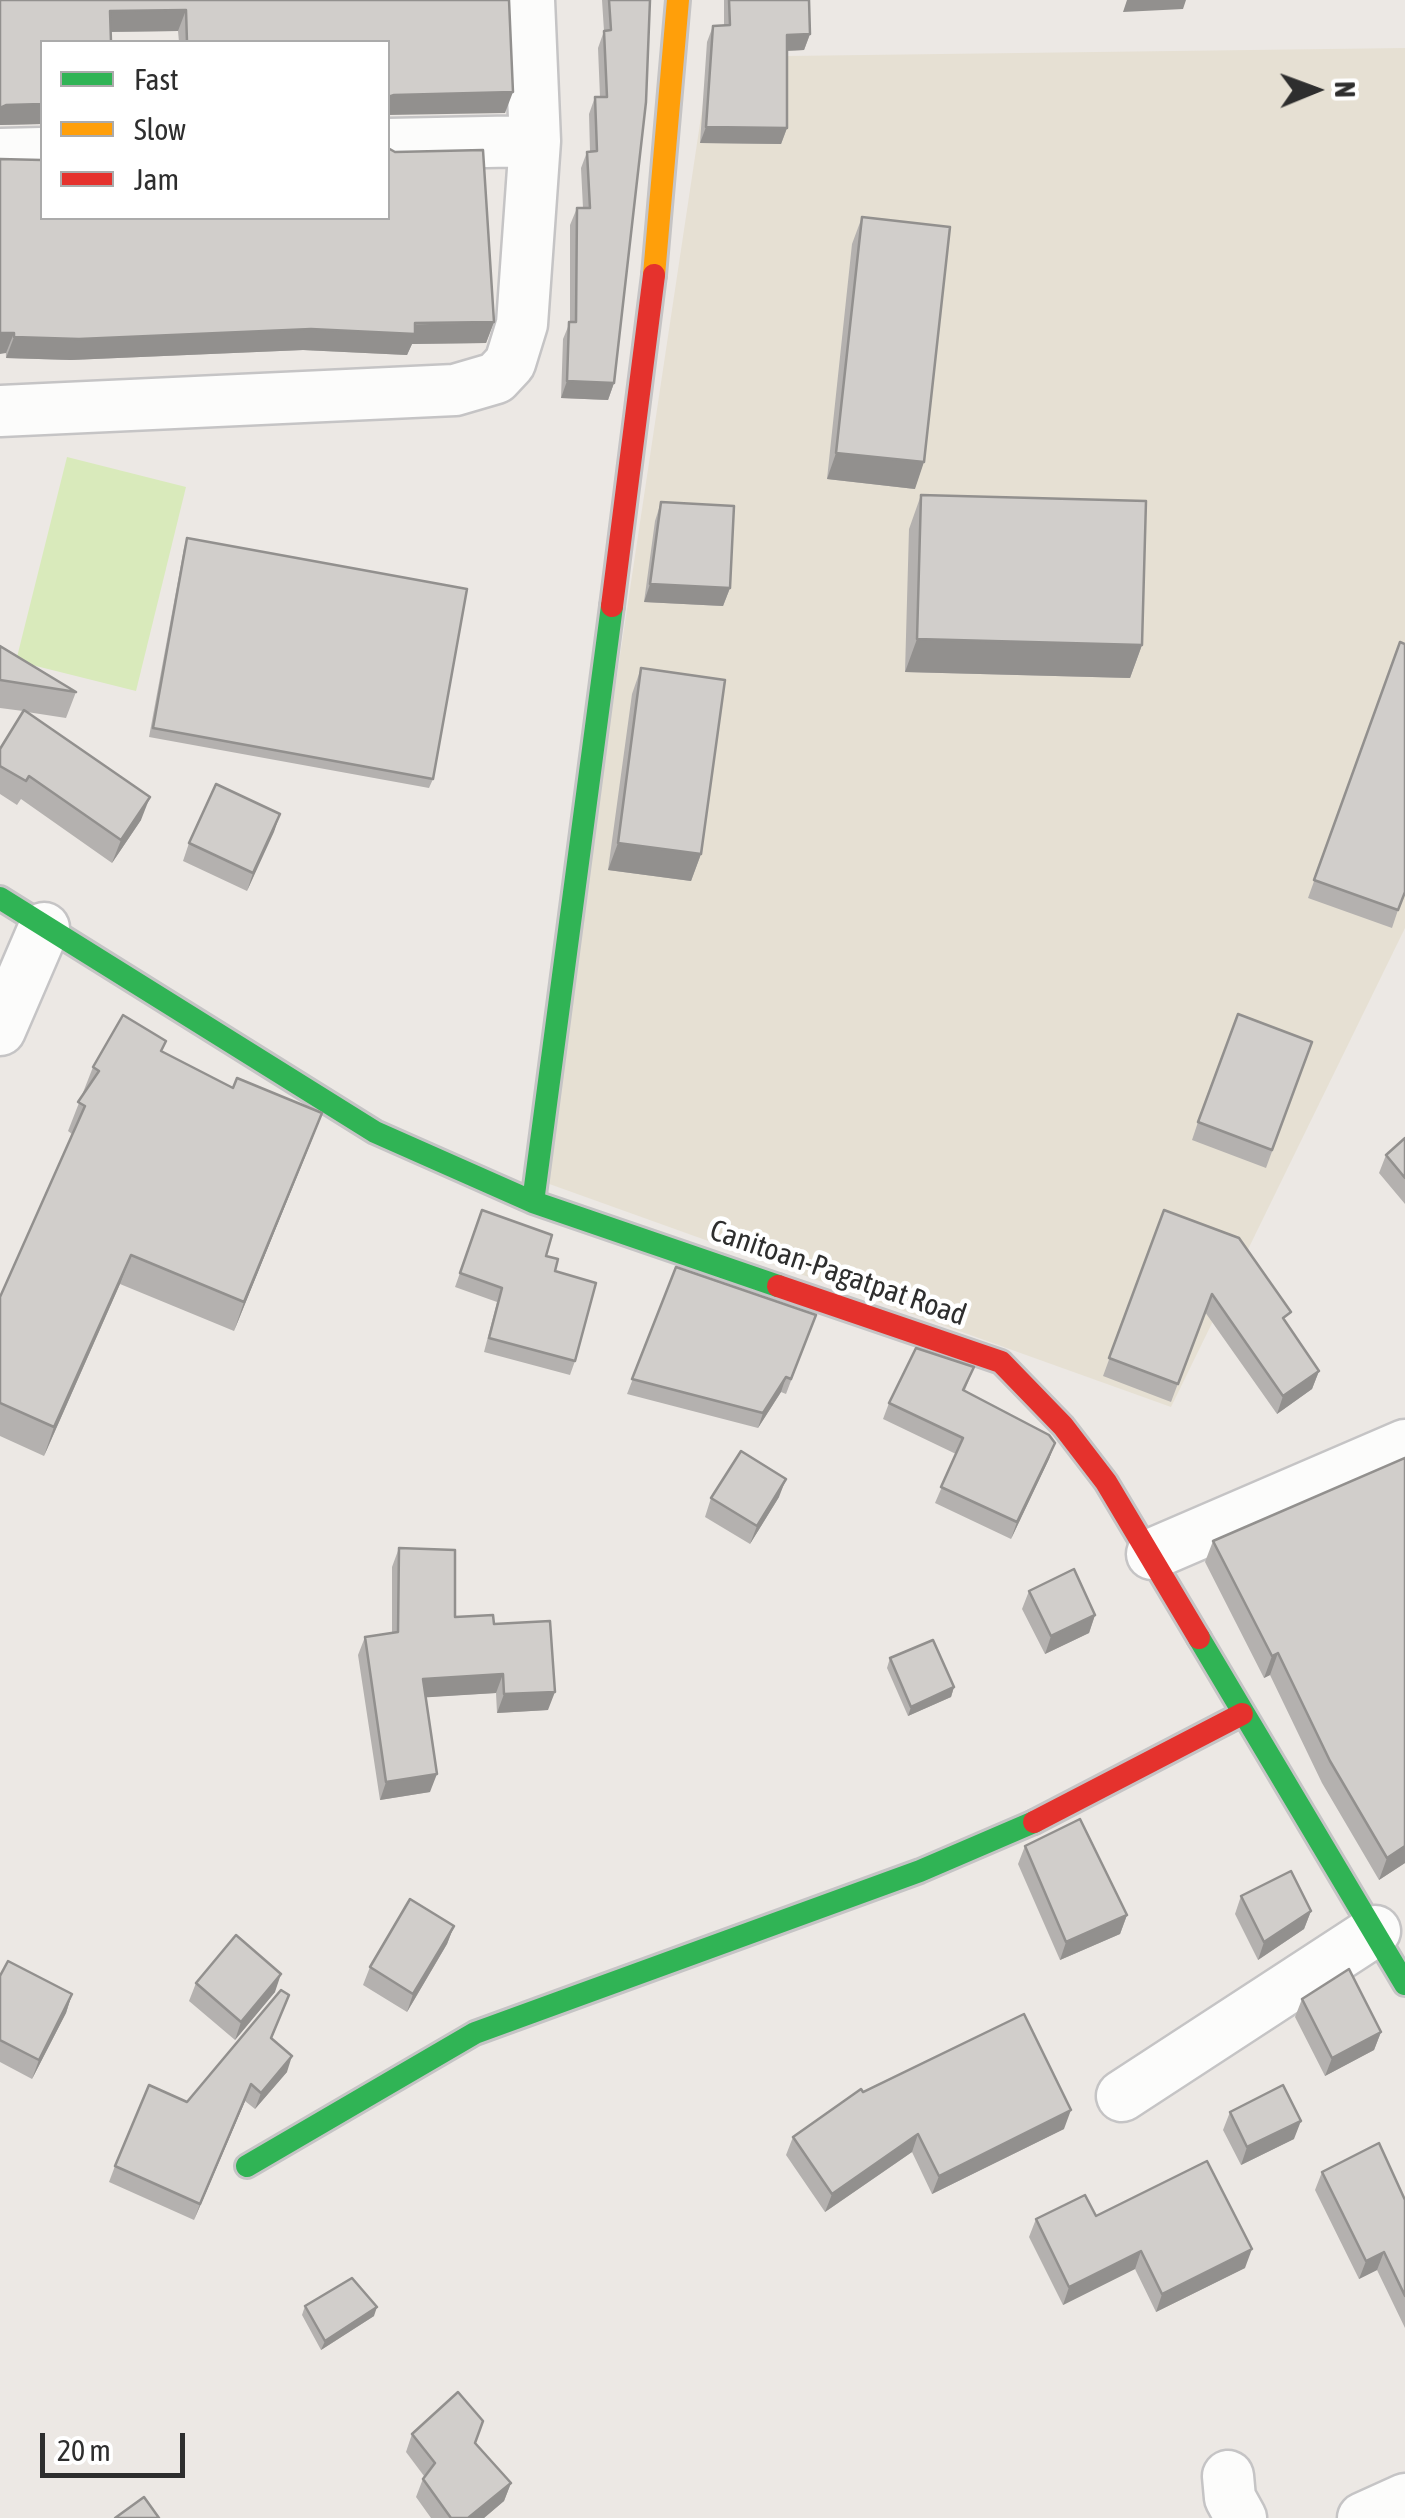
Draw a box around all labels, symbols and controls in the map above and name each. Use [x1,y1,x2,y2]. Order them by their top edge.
legend [40,40,390,220]
north arrow [1265,40,1365,140]
text: Fast [134,62,179,96]
text: N [1329,81,1361,98]
text: Slow [134,112,186,146]
text: Jam [134,162,179,196]
street label: Canitoan-Pagatpat Road [705,1212,971,1334]
scale bar [45,2413,190,2475]
text: 20 m [57,2433,111,2467]

